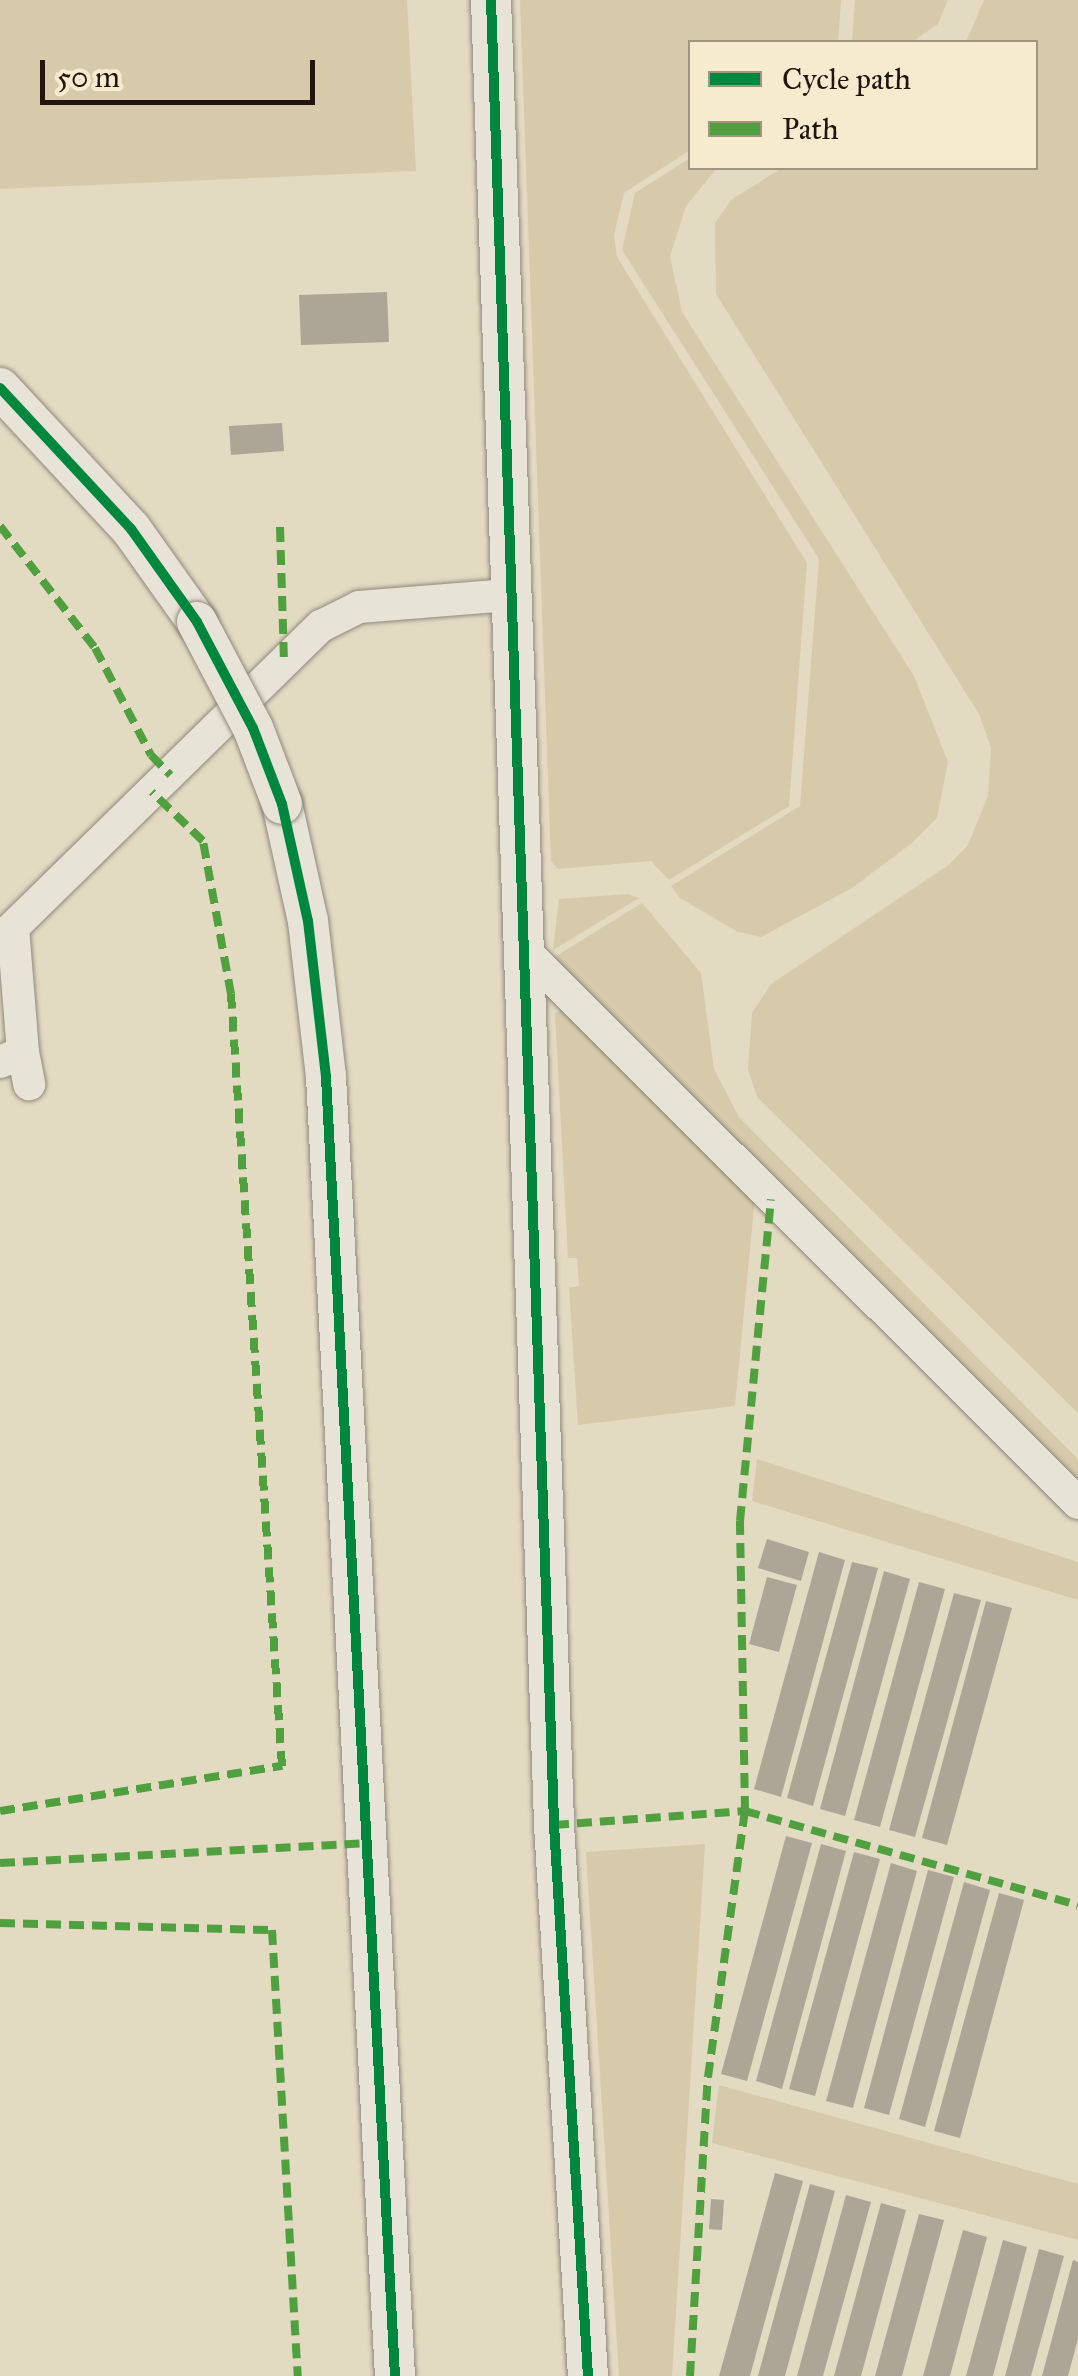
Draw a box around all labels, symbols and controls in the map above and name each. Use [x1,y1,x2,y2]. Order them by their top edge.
scale bar [45,40,320,102]
legend [688,40,1038,170]
text: 50 m [57,59,120,95]
text: Cycle path [782,61,911,97]
text: Path [782,111,839,147]

